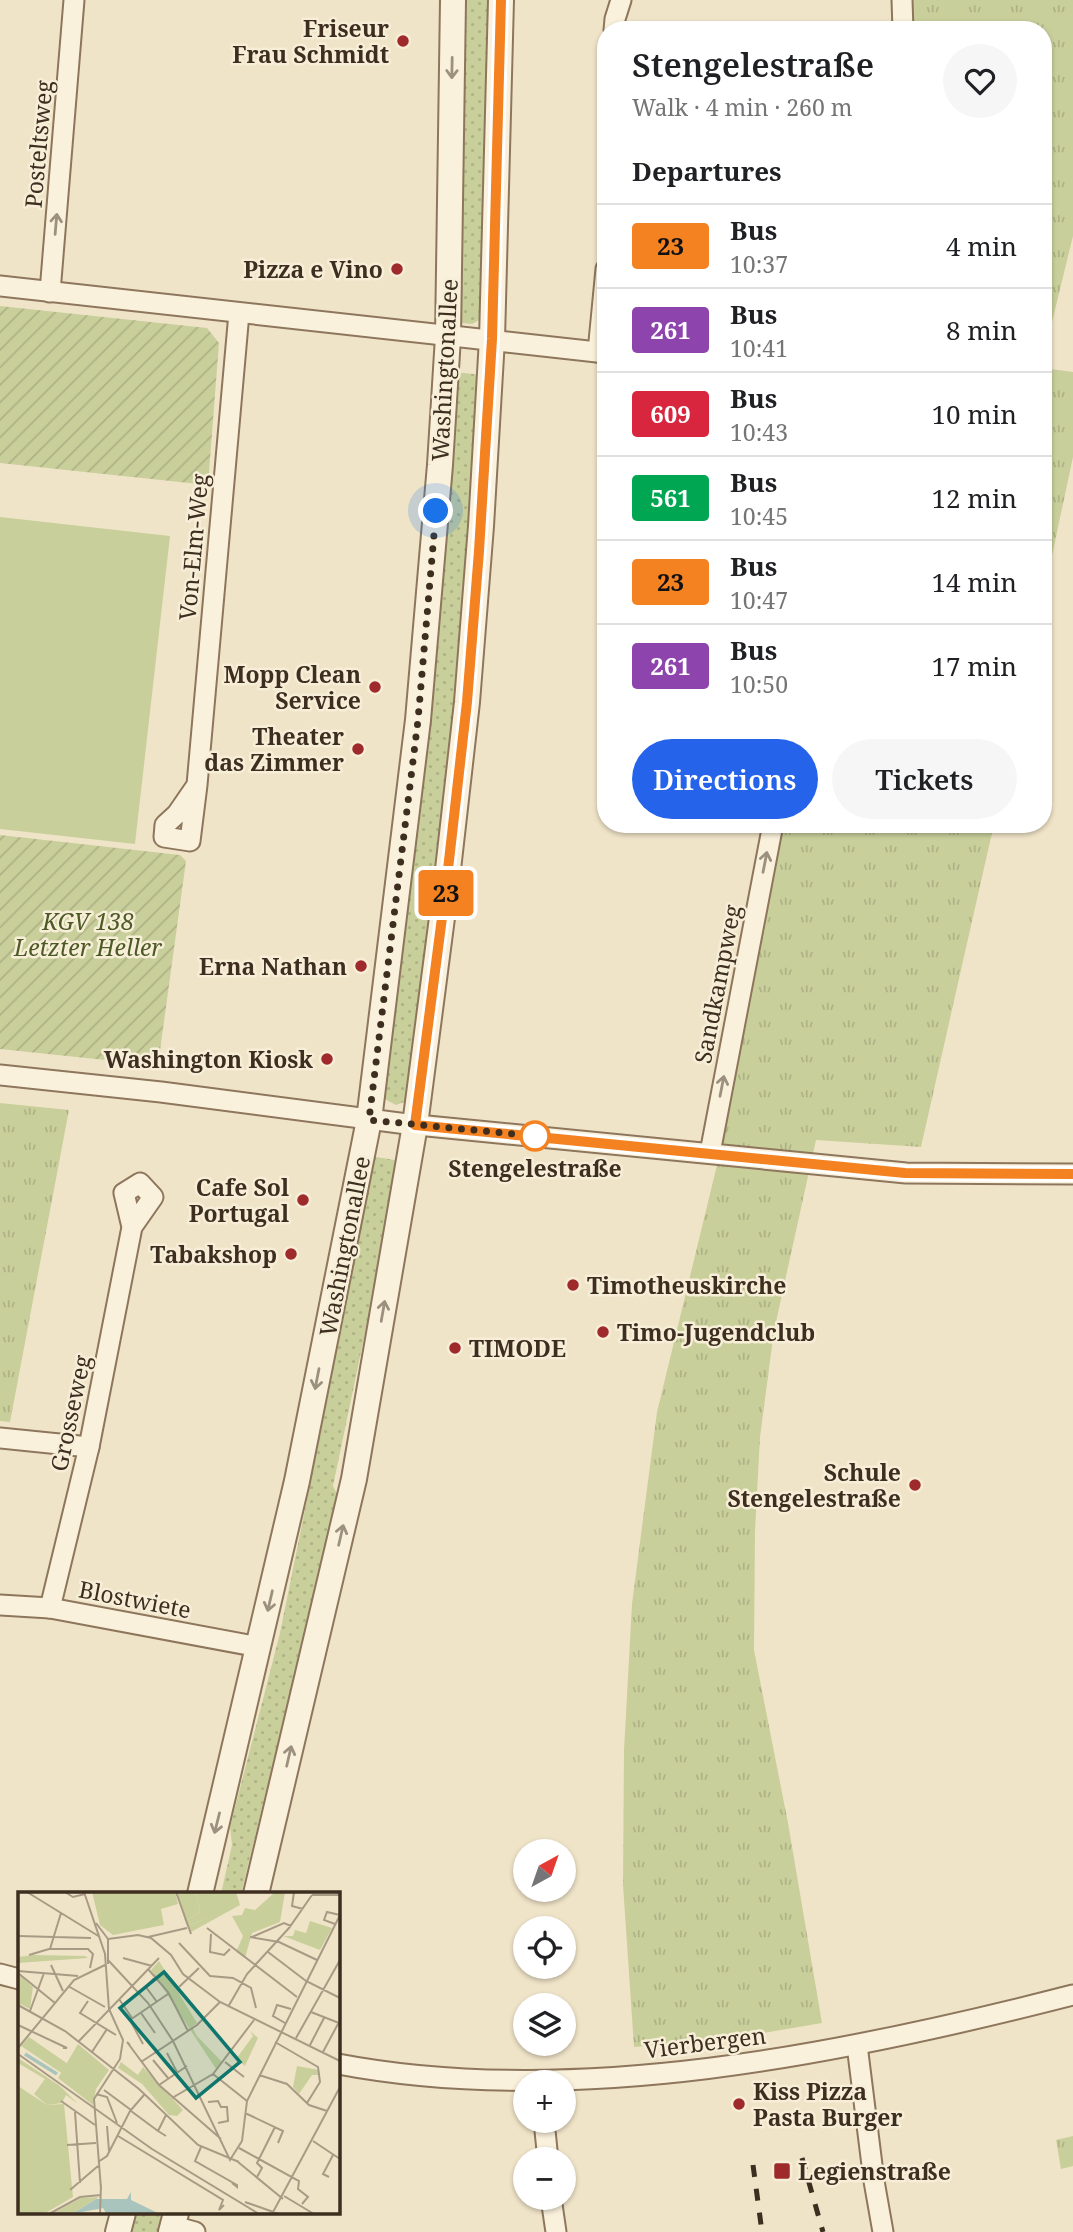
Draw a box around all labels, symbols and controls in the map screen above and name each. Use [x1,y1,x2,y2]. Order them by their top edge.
place label: Friseur Frau Schmidt [232,12,389,70]
marker: Friseur Frau Schmidt [395,33,411,49]
text: Stengelestraße [632,42,874,87]
button: heart [943,44,1017,118]
one-way arrow [445,56,459,79]
street label: Posteltsweg [16,78,60,209]
text: Walk · 4 min · 260 m [632,91,852,123]
text: Departures [632,153,782,189]
text: Bus [730,212,777,248]
one-way arrow [50,213,63,235]
text: 4 min [946,228,1017,264]
text: 23 [657,229,684,262]
text: 10:37 [730,248,788,280]
place label: Pizza e Vino [243,253,383,285]
marker: Pizza e Vino [389,261,405,277]
street label: Washingtonallee [423,278,465,462]
text: Bus [730,296,777,332]
text: 8 min [946,312,1017,348]
text: 261 [650,313,691,346]
text: 10:41 [730,332,788,364]
text: Bus [730,380,777,416]
text: 10 min [932,396,1017,432]
text: 609 [650,397,691,430]
text: 10:43 [730,416,788,448]
text: Bus [730,464,777,500]
street label: Von-Elm-Weg [171,472,215,622]
text: 12 min [932,480,1017,516]
text: 561 [650,481,691,514]
your location [418,493,453,528]
text: 10:45 [730,500,788,532]
text: Bus [730,548,777,584]
text: 14 min [932,564,1017,600]
text: 23 [657,565,684,598]
text: 10:47 [730,584,788,616]
text: Bus [730,632,777,668]
text: 17 min [932,648,1017,684]
text: 261 [650,649,691,682]
place label: Mopp Clean Service [224,658,361,716]
text: 10:50 [730,668,788,700]
marker: Mopp Clean Service [367,679,383,695]
place label: Theater das Zimmer [204,720,344,778]
button: Directions [632,739,818,819]
button: Tickets [832,739,1017,819]
marker: Theater das Zimmer [350,741,366,757]
one-way arrow [759,851,772,874]
line badge: 23 [414,870,478,916]
text: 23 [432,876,460,909]
street label: Sandkampweg [686,901,748,1066]
park label: KGV 138 Letzter Heller [13,905,162,963]
place label: Erna Nathan [199,950,347,982]
marker: Erna Nathan [353,958,369,974]
place label: Washington Kiosk [104,1043,313,1075]
marker: Washington Kiosk [319,1051,335,1067]
one-way arrow [716,1075,730,1098]
marker: Stengelestraße [520,1121,550,1151]
place label: Stengelestraße [448,1152,622,1184]
street label: Washingtonallee [311,1153,377,1339]
place label: Cafe Sol Portugal [189,1171,289,1229]
marker: Cafe Sol Portugal [295,1192,311,1208]
place label: Tabakshop [150,1238,277,1270]
marker: Tabakshop [283,1246,299,1262]
place label: Timotheuskirche [587,1269,787,1301]
marker: Timotheuskirche [565,1277,581,1293]
one-way arrow [377,1300,390,1323]
place label: Timo-Jugendclub [617,1316,815,1348]
marker: Timo-Jugendclub [595,1324,611,1340]
place label: TIMODE [469,1332,566,1364]
marker: TIMODE [447,1340,463,1356]
street label: Grosseweg [42,1351,98,1474]
one-way arrow [310,1367,324,1390]
place label: Schule Stengelestraße [727,1456,901,1514]
marker: Schule Stengelestraße [907,1477,923,1493]
one-way arrow [335,1524,348,1547]
street label: Blostwiete [76,1572,194,1626]
one-way arrow [262,1589,276,1612]
one-way arrow [283,1745,296,1768]
one-way arrow [210,1811,223,1834]
north arrow [513,1839,576,1902]
map controls [513,1839,576,2210]
inset map [18,1892,340,2214]
button: locate [513,1916,576,1979]
button: layers [513,1993,576,2056]
street label: Vierbergen [642,2019,768,2065]
button: + [513,2070,576,2133]
place label: Kiss Pizza Pasta Burger [753,2075,903,2133]
marker: Kiss Pizza Pasta Burger [731,2096,747,2112]
button: − [513,2147,576,2210]
place label: Legienstraße [798,2155,951,2187]
marker: Legienstraße [772,2161,792,2181]

